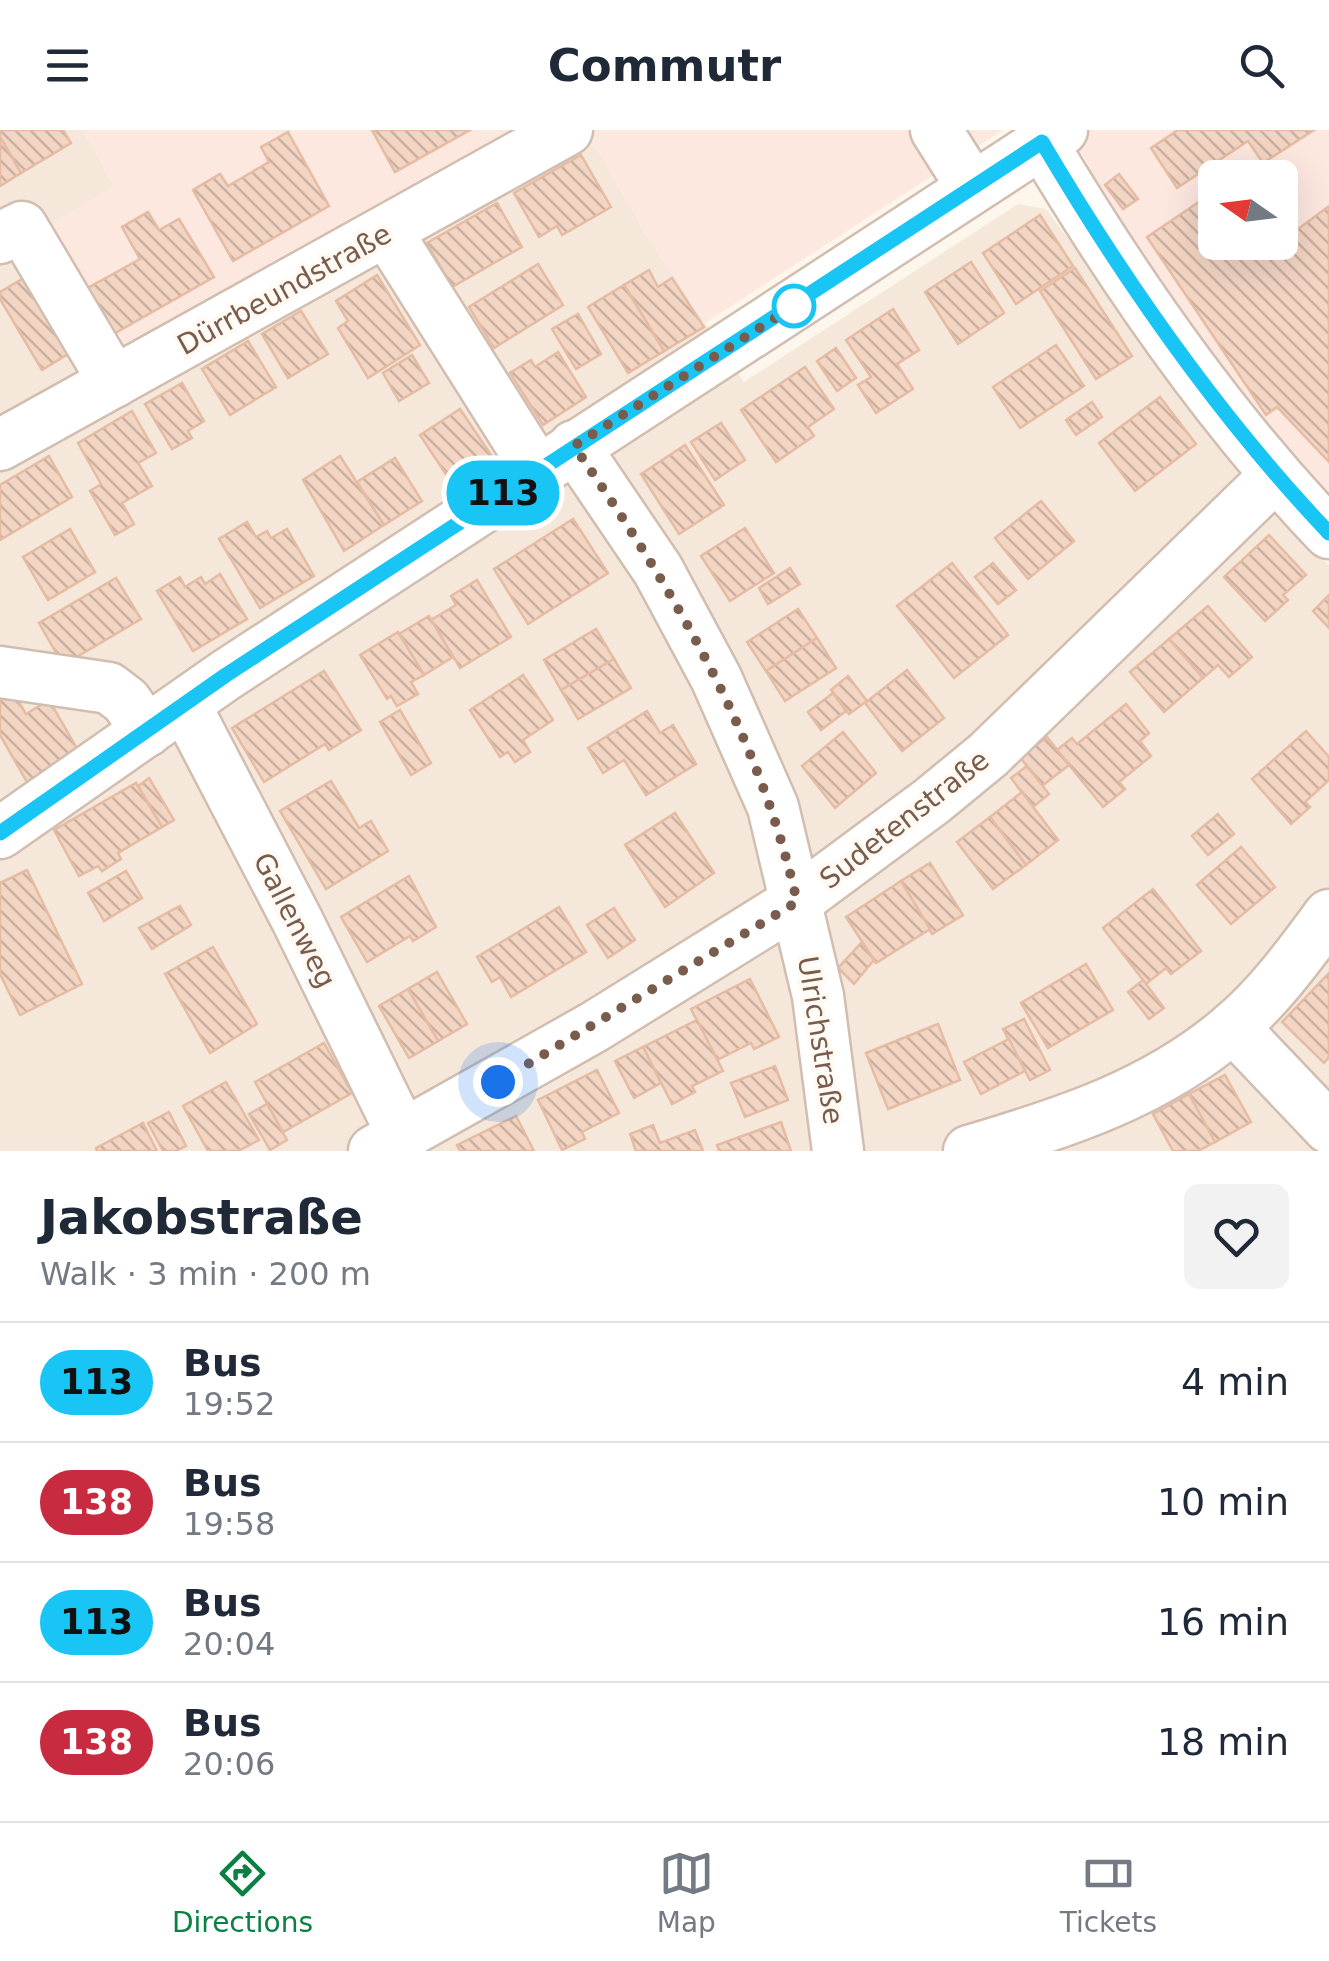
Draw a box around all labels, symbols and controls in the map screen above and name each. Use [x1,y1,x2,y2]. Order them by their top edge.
icon: menu [40,38,95,93]
icon: search [1234,38,1289,93]
text: Commutr [548,39,781,92]
north arrow [1198,160,1298,260]
map controls [1198,160,1298,260]
street label: Dürrbeundstraße [172,217,397,362]
unlabelled marker [773,285,815,327]
line badge: 113 [446,460,560,526]
text: 113 [466,473,540,513]
street label: Sudetenstraße [813,743,995,896]
street label: Gallenweg [246,847,343,993]
street label: Ulrichstraße [791,954,850,1127]
your location [473,1057,523,1107]
button: heart [1184,1184,1289,1289]
text: Jakobstraße [40,1189,363,1245]
text: Walk · 3 min · 200 m [40,1255,371,1293]
text: Bus [183,1341,262,1385]
text: 4 min [1181,1360,1289,1404]
text: 113 [60,1362,133,1402]
text: 19:52 [183,1385,275,1423]
text: Bus [183,1461,262,1505]
text: 10 min [1157,1480,1289,1524]
text: 138 [60,1482,133,1522]
text: 19:58 [183,1505,275,1543]
text: Bus [183,1581,262,1625]
text: 16 min [1157,1600,1289,1644]
text: 113 [60,1602,133,1642]
text: 20:04 [183,1625,275,1663]
text: Bus [183,1701,262,1745]
text: 18 min [1157,1720,1289,1764]
text: 138 [60,1722,133,1762]
text: 20:06 [183,1745,275,1783]
tab: Directions [172,1846,313,1939]
tab: Map [657,1846,716,1939]
tab: Tickets [1060,1846,1157,1939]

